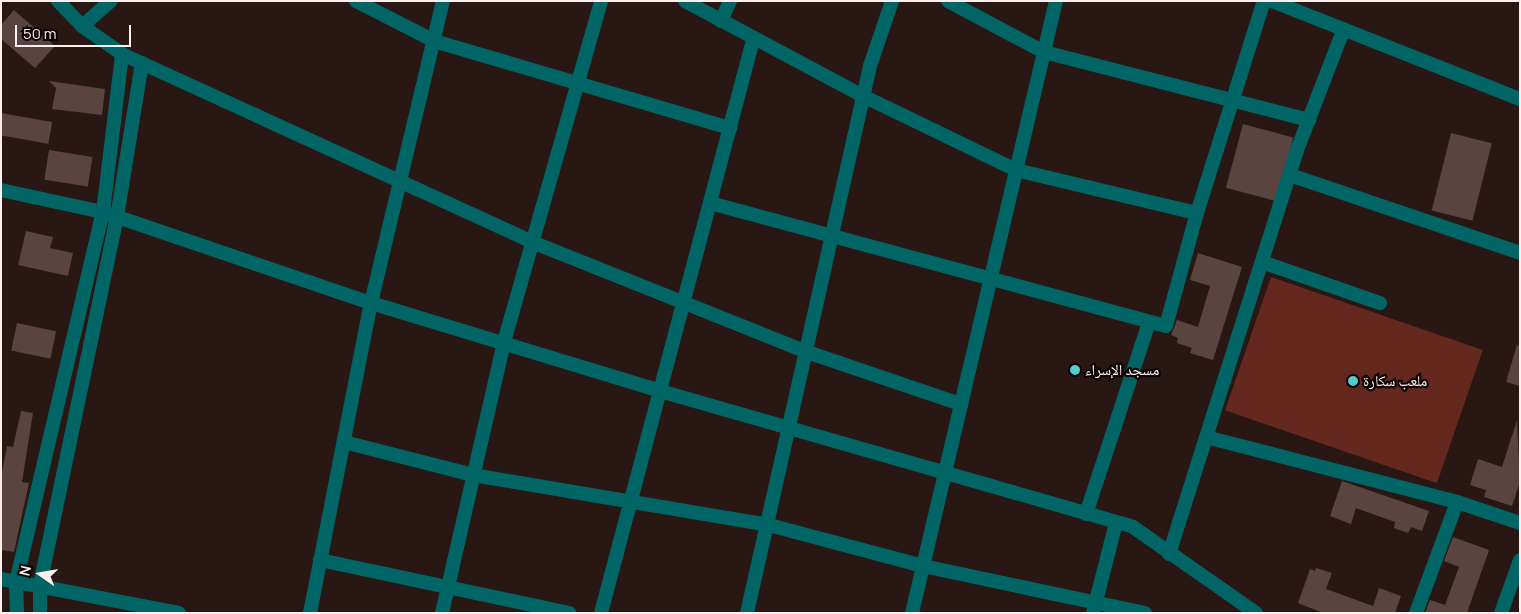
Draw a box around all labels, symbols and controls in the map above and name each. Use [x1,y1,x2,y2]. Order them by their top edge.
scale bar [18,15,134,47]
text: 50 m [23,23,57,44]
place label: مسجد الإسراء [1085,361,1159,379]
marker: مسجد الإسراء [1069,364,1081,376]
place label: ملعب سكارة [1363,372,1427,390]
marker: ملعب سكارة [1347,375,1359,387]
north arrow [15,549,65,599]
text: N [15,563,35,578]

